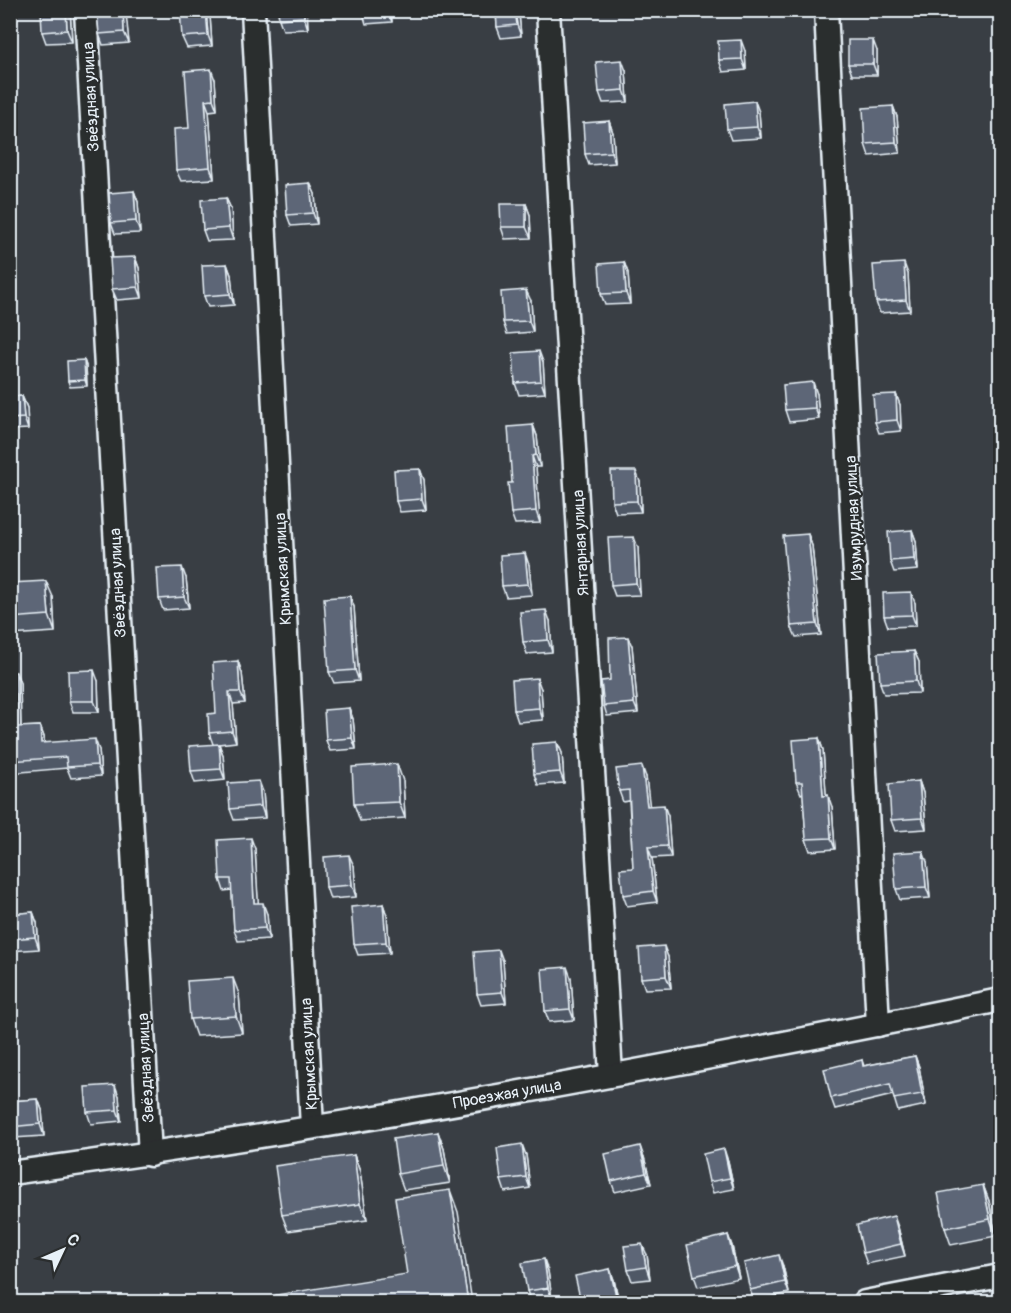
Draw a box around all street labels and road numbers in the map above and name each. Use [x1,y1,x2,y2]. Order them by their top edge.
street label: Звёздная улица [78,42,104,152]
street label: Изумрудная улица [841,455,867,581]
street label: Янтарная улица [568,489,594,597]
street label: Крымская улица [270,512,296,626]
street label: Звёздная улица [105,528,131,638]
street label: Крымская улица [296,997,322,1111]
street label: Звёздная улица [133,1013,159,1123]
street label: Проезжая улица [451,1075,563,1113]

